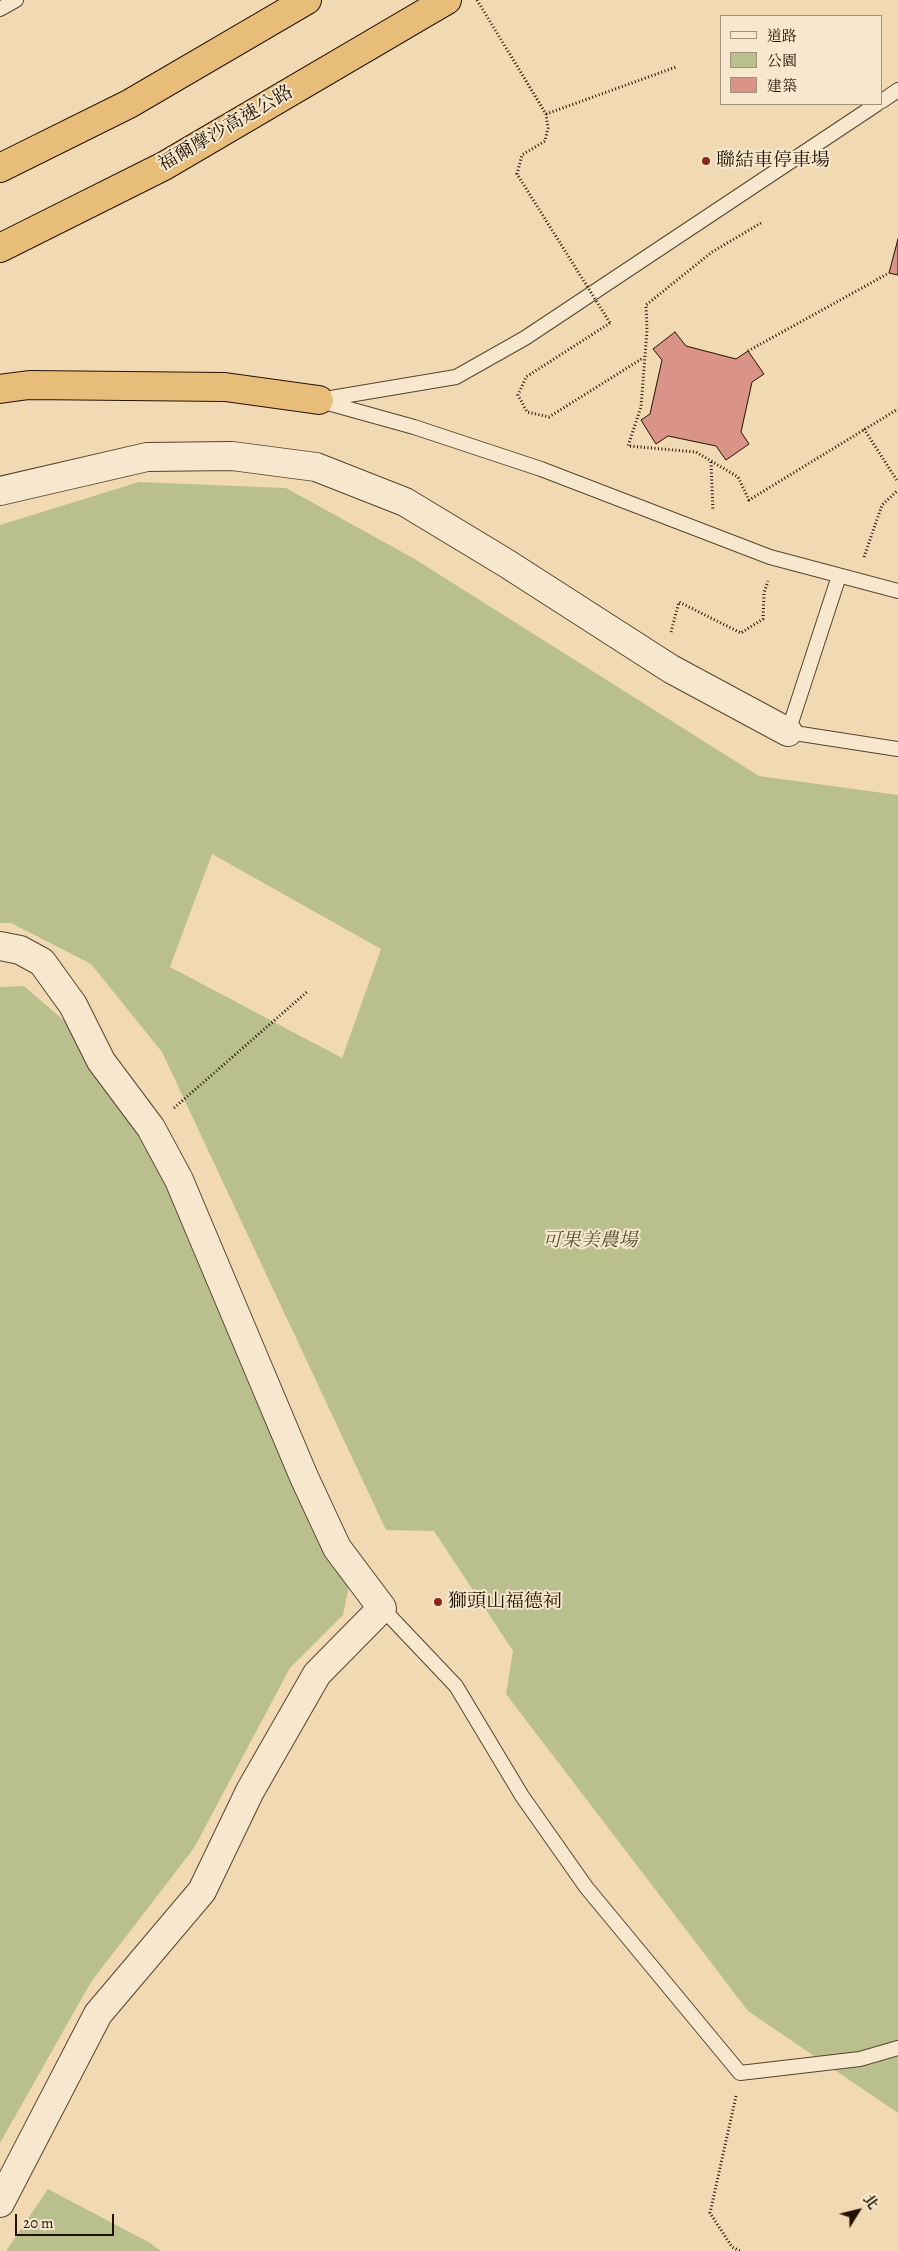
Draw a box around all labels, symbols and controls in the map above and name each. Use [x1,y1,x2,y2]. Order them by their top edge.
legend [720,15,883,105]
text: 道路 [767,26,797,46]
text: 公園 [767,51,797,71]
text: 建築 [767,76,797,96]
street label: 福爾摩沙高速公路 [154,81,298,177]
place label: 聯結車停車場 [716,150,830,172]
marker: 聯結車停車場 [700,155,712,167]
park label: 可果美農場 [543,1230,637,1252]
place label: 獅頭山福德祠 [448,1591,562,1613]
marker: 獅頭山福德祠 [432,1596,444,1608]
north arrow [833,2186,883,2236]
text: 北 [859,2191,882,2213]
scale bar [18,2204,116,2236]
text: 20 m [23,2213,54,2233]

